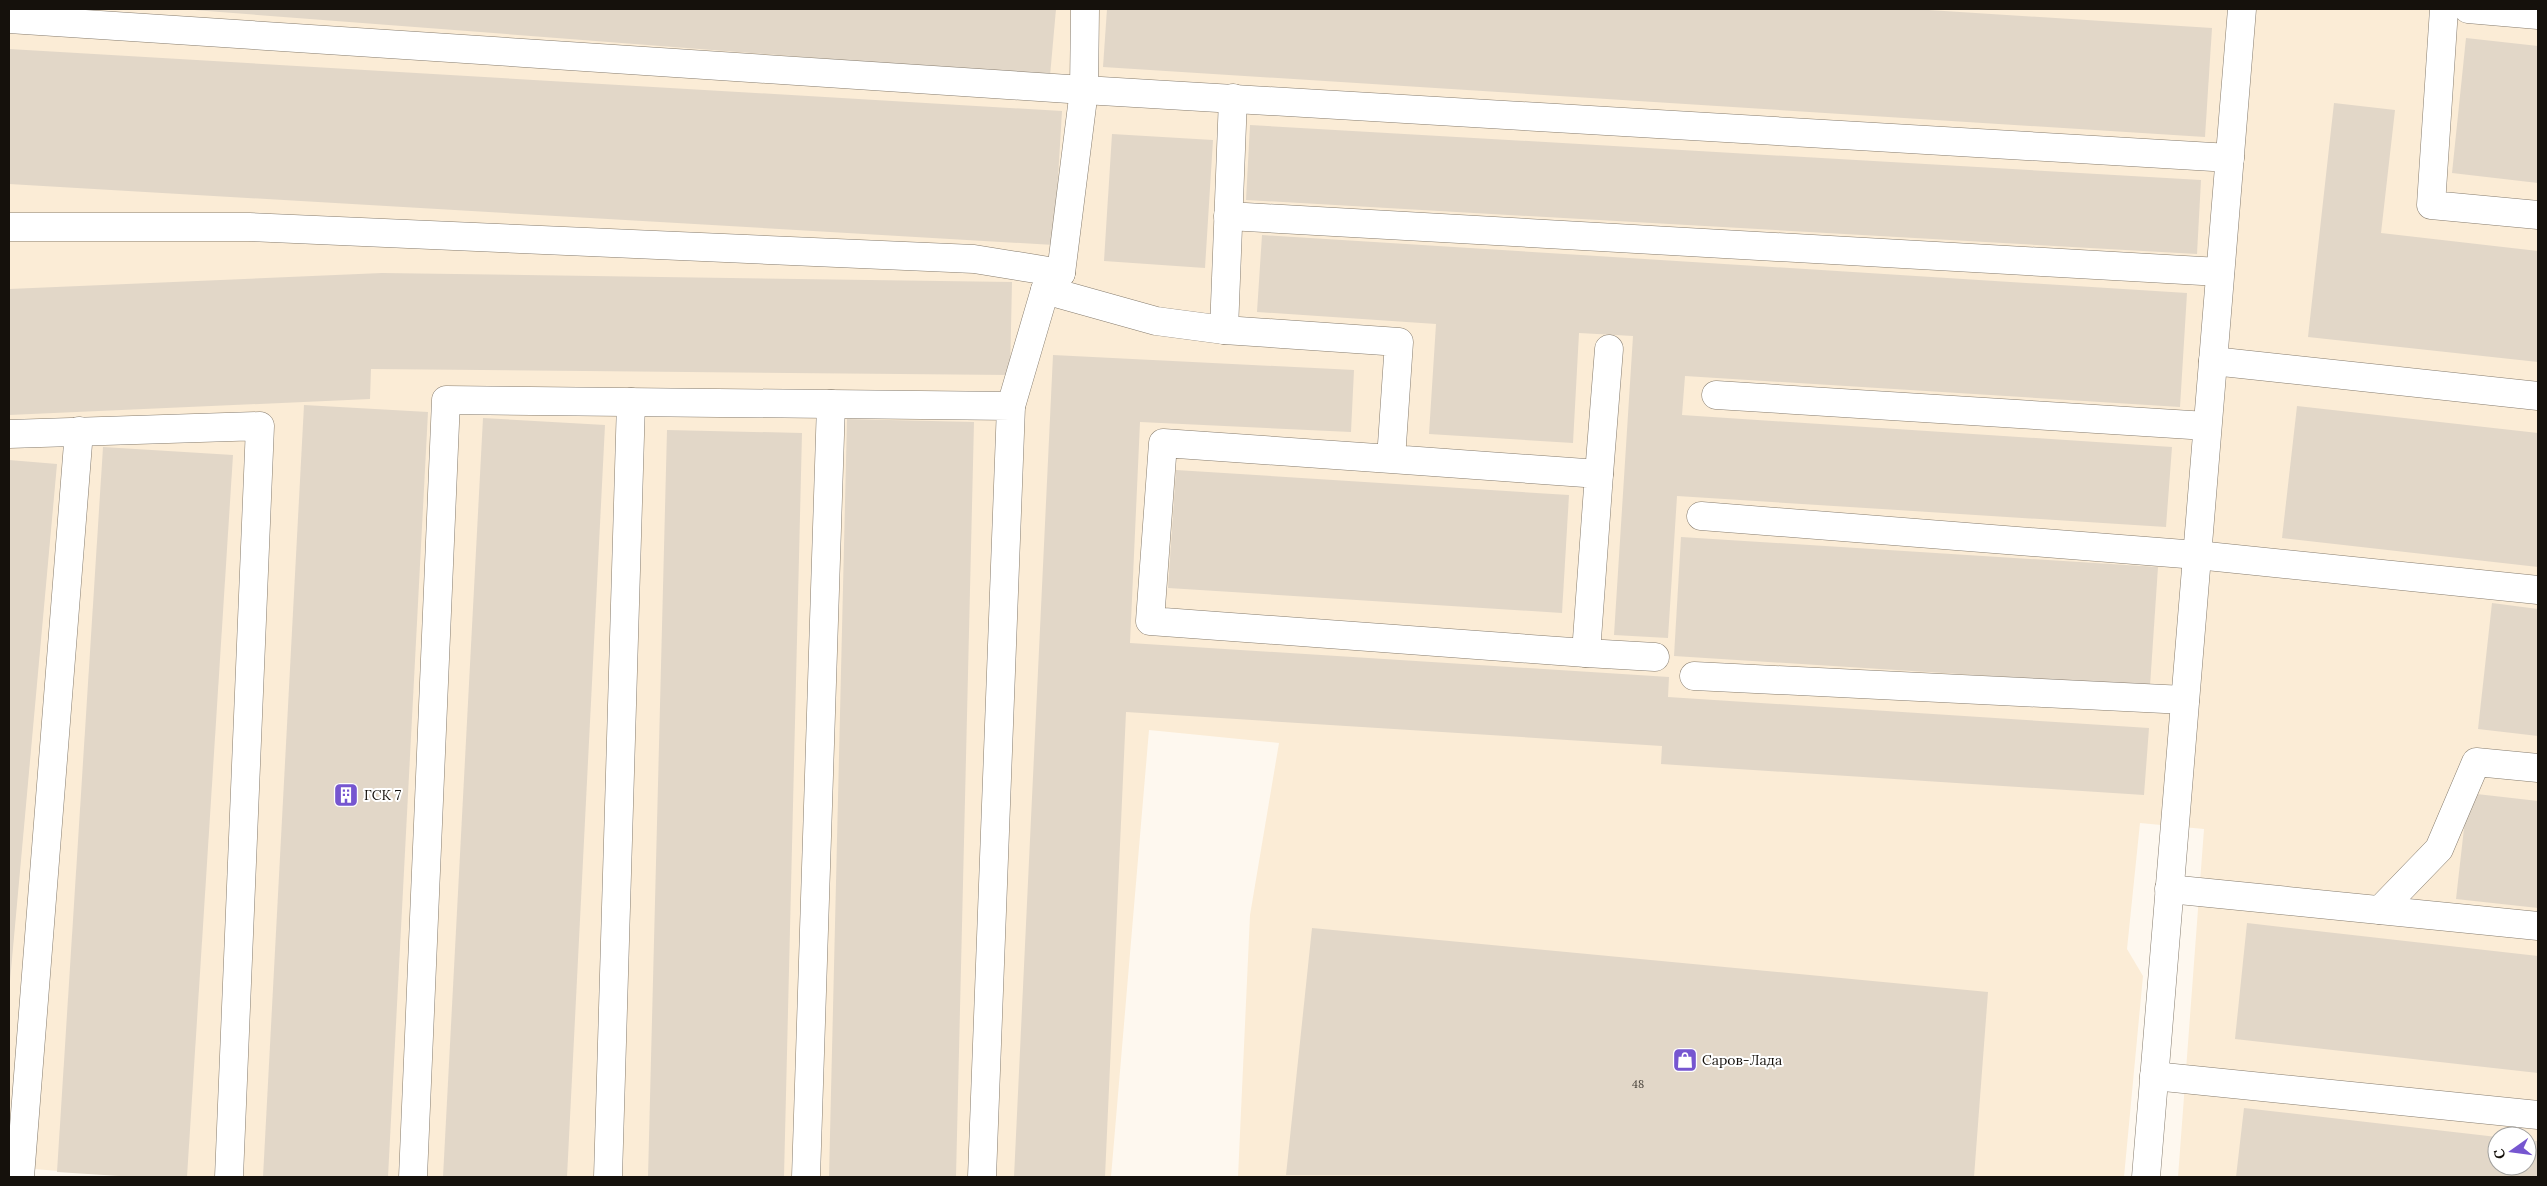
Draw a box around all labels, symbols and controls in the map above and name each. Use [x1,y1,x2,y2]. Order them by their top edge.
building icon: ГСК 7 [333,782,359,808]
place label: ГСК 7 [364,786,402,804]
shop icon: Саров-Лада [1672,1047,1698,1073]
place label: Саров-Лада [1702,1051,1782,1069]
house number: 48 [1632,1077,1644,1091]
north arrow [2487,1126,2537,1176]
text: С [2489,1147,2509,1161]

